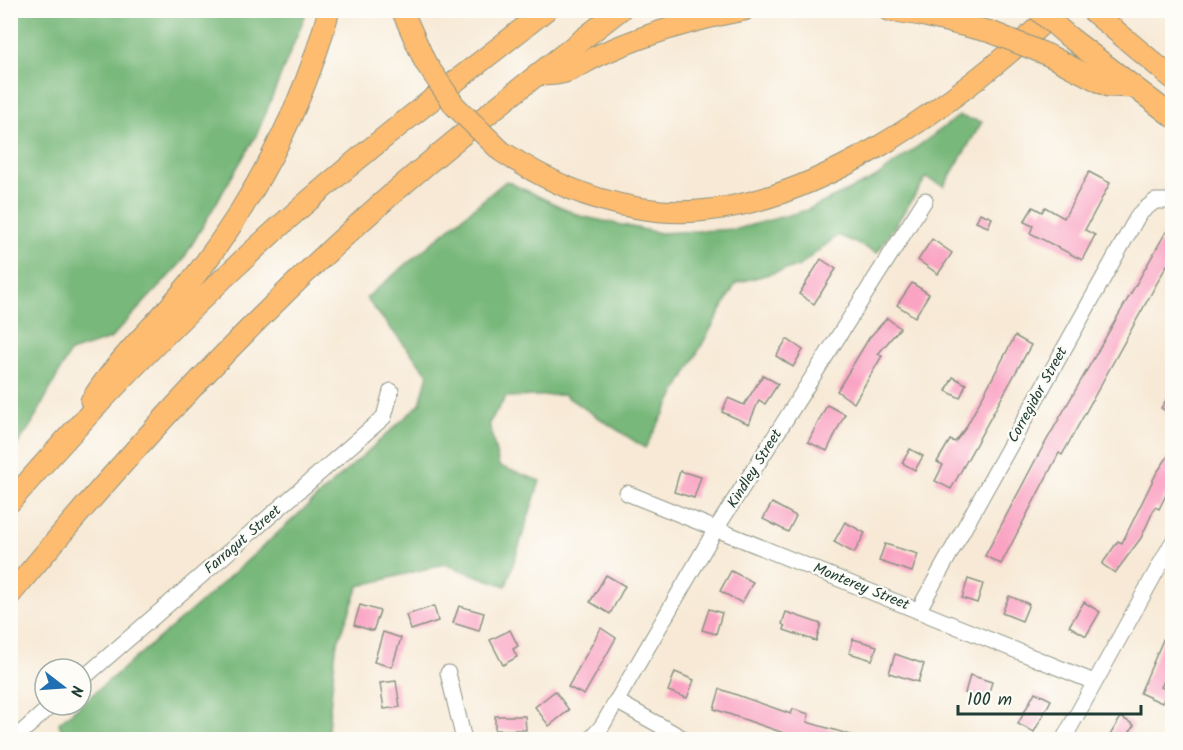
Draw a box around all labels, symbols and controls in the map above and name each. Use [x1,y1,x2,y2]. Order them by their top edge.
street label: Corregidor Street [1002,342,1074,447]
street label: Kindley Street [721,425,789,513]
street label: Farragut Street [199,499,287,581]
street label: Monterey Street [809,557,913,617]
north arrow [33,657,93,717]
scale bar [958,678,1141,716]
text: N [62,682,89,699]
text: 100 m [967,686,1012,715]

